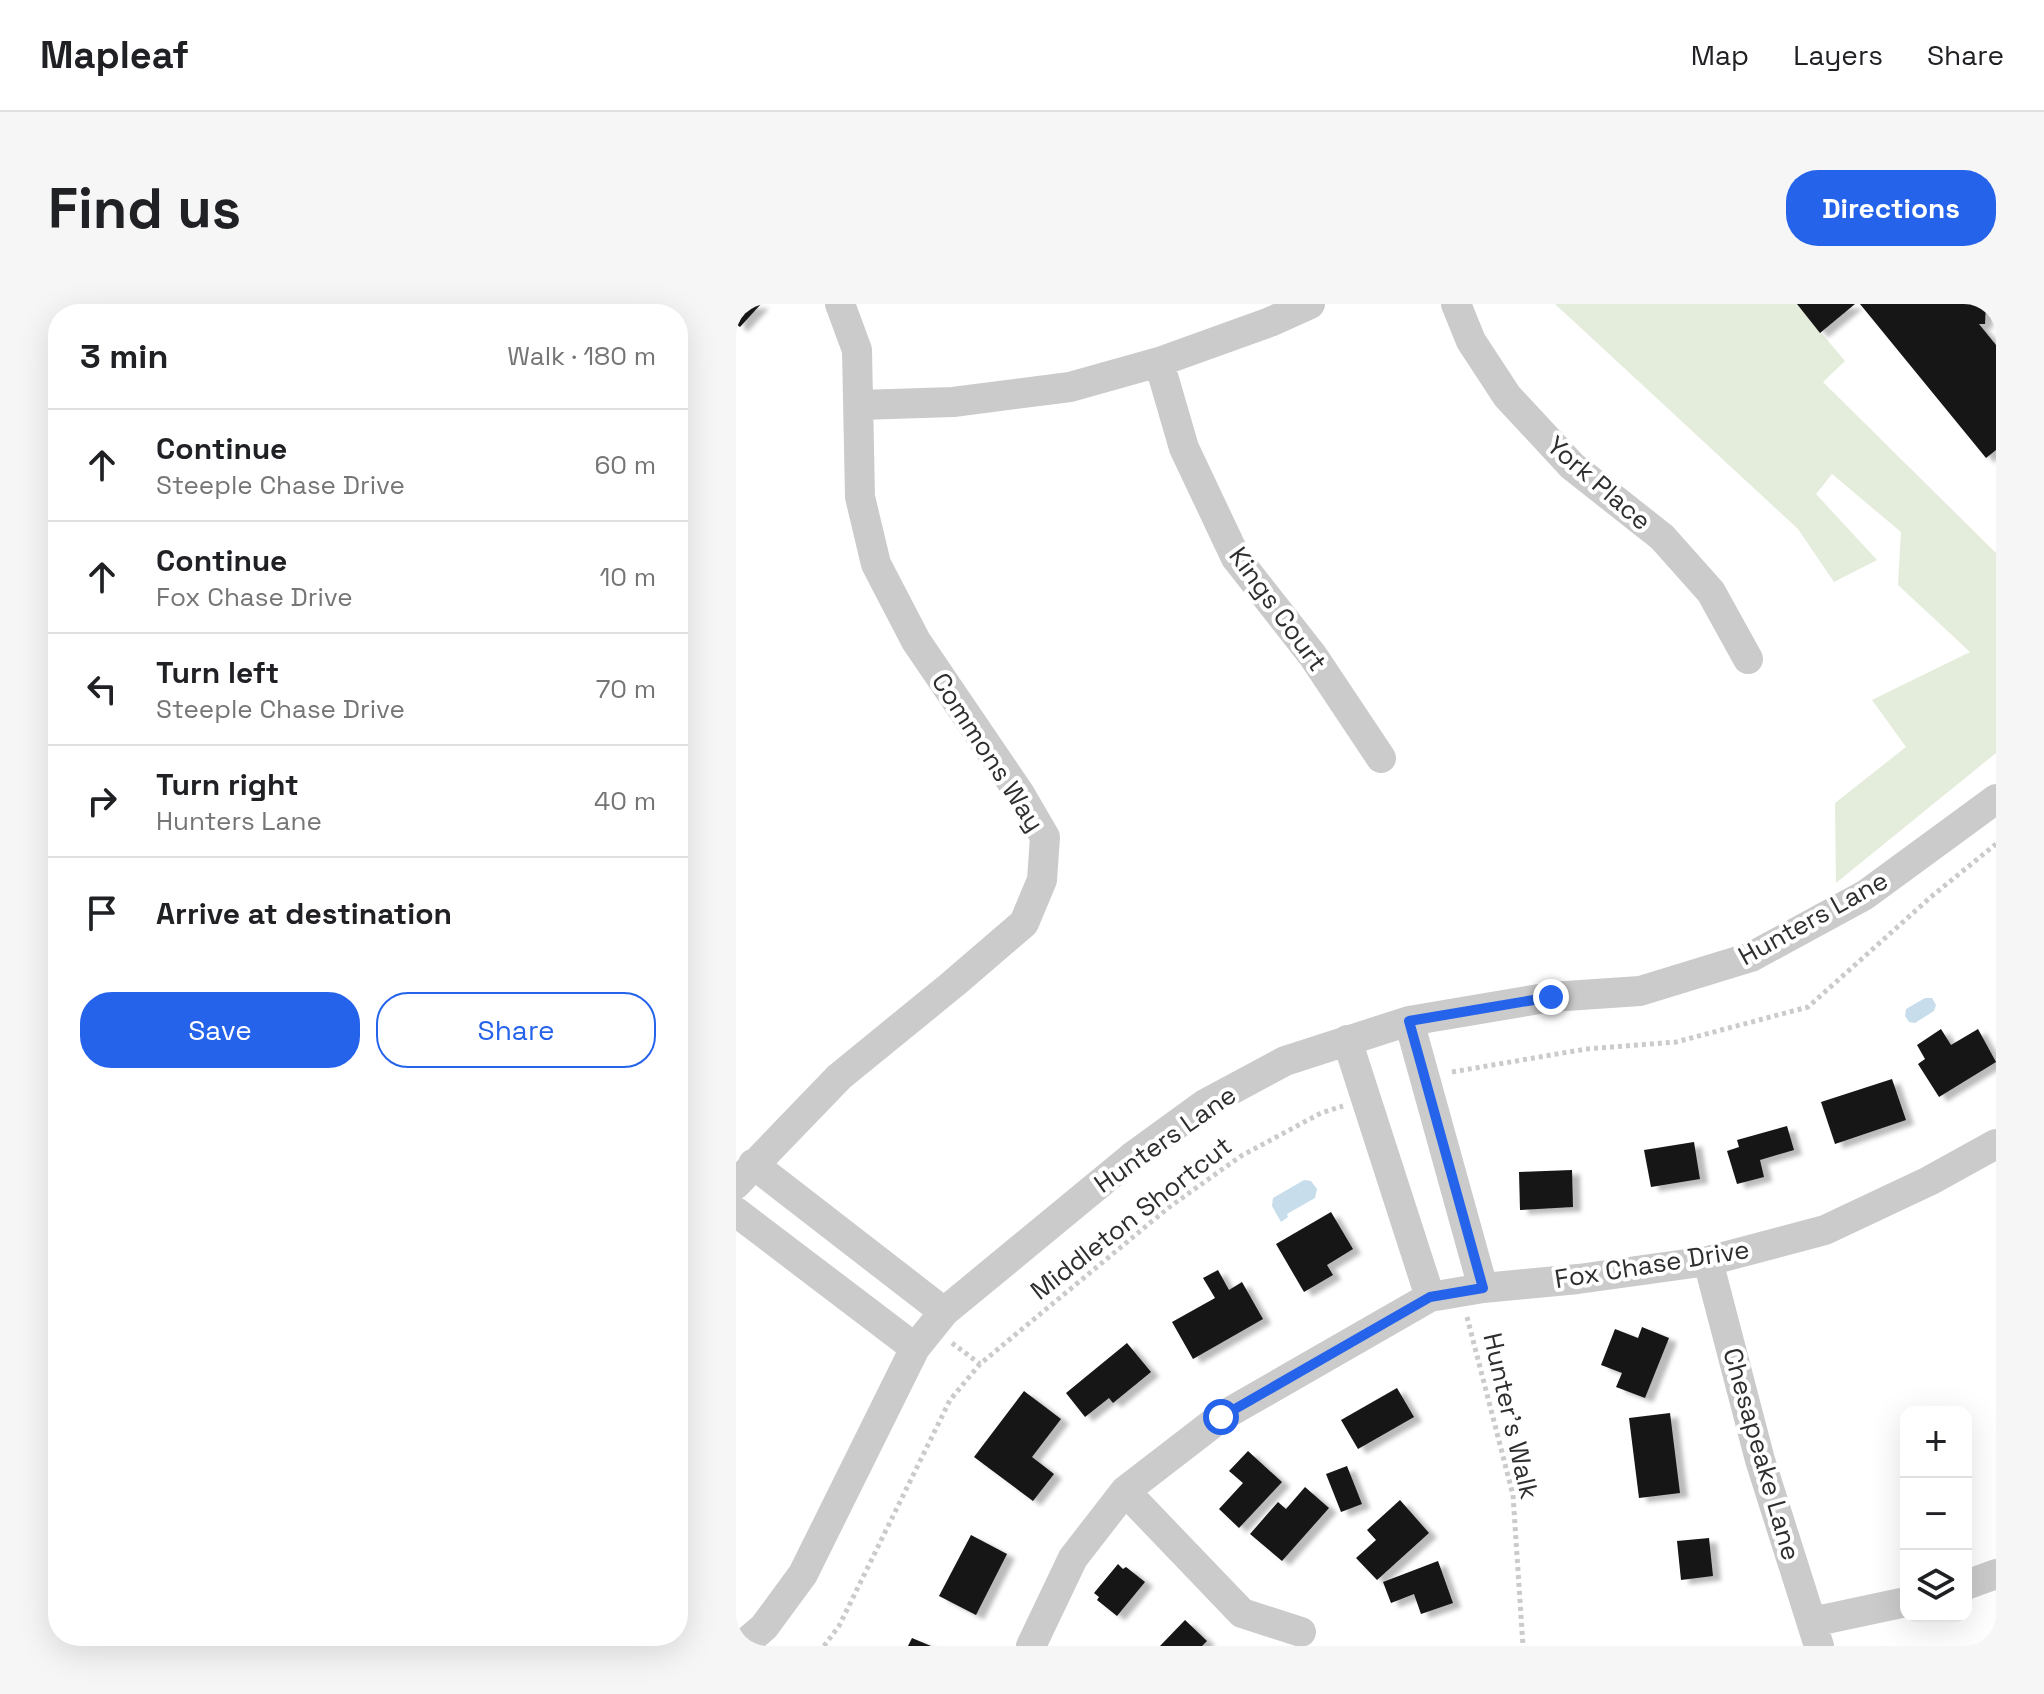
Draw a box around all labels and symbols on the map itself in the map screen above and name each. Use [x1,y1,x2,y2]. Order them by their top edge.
street label: York Place [1540,428,1658,538]
street label: Kings Court [1221,540,1335,678]
street label: Commons Way [924,666,1052,838]
street label: Hunters Lane [1732,863,1894,973]
route end [1533,979,1569,1015]
street label: Hunters Lane [1087,1078,1243,1200]
street label: Middleton Shortcut [1023,1129,1239,1307]
street label: Fox Chase Drive [1552,1232,1752,1296]
street label: Hunter's Walk [1475,1330,1547,1502]
street label: Chesapeake Lane [1715,1344,1809,1564]
route start [1203,1399,1239,1435]

